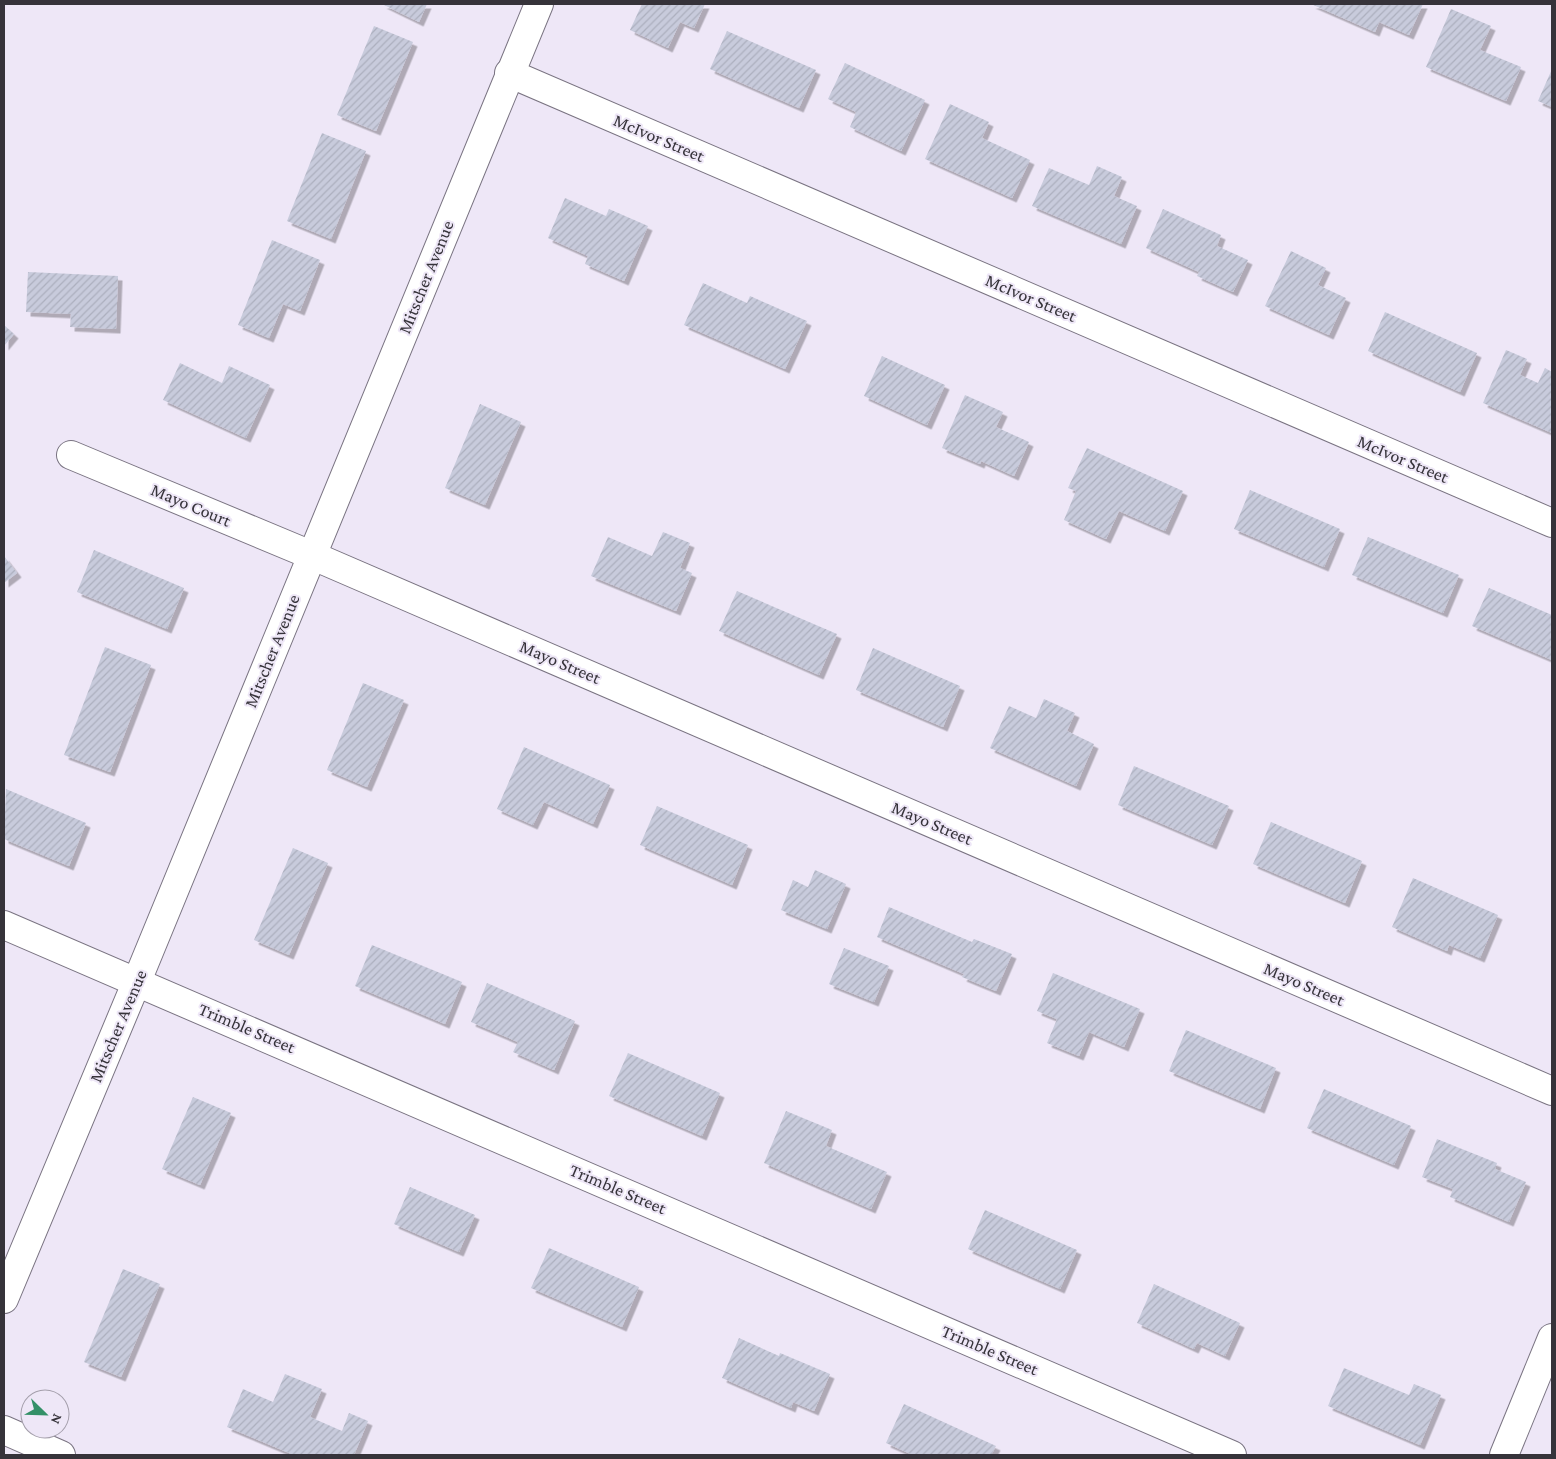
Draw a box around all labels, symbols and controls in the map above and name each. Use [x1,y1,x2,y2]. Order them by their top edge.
street label: McIvor Street [611,110,708,167]
street label: Mitscher Avenue [394,217,458,337]
street label: McIvor Street [983,270,1080,327]
street label: McIvor Street [1355,431,1452,488]
street label: Mayo Court [148,479,235,531]
street label: Mitscher Avenue [240,591,304,711]
street label: Mayo Street [517,636,604,688]
street label: Mayo Street [889,797,976,849]
street label: Mayo Street [1261,958,1348,1010]
street label: Mitscher Avenue [85,967,151,1085]
street label: Trimble Street [196,999,299,1058]
street label: Trimble Street [567,1160,670,1219]
street label: Trimble Street [939,1321,1042,1380]
north arrow [20,1389,70,1439]
text: N [48,1412,66,1427]

